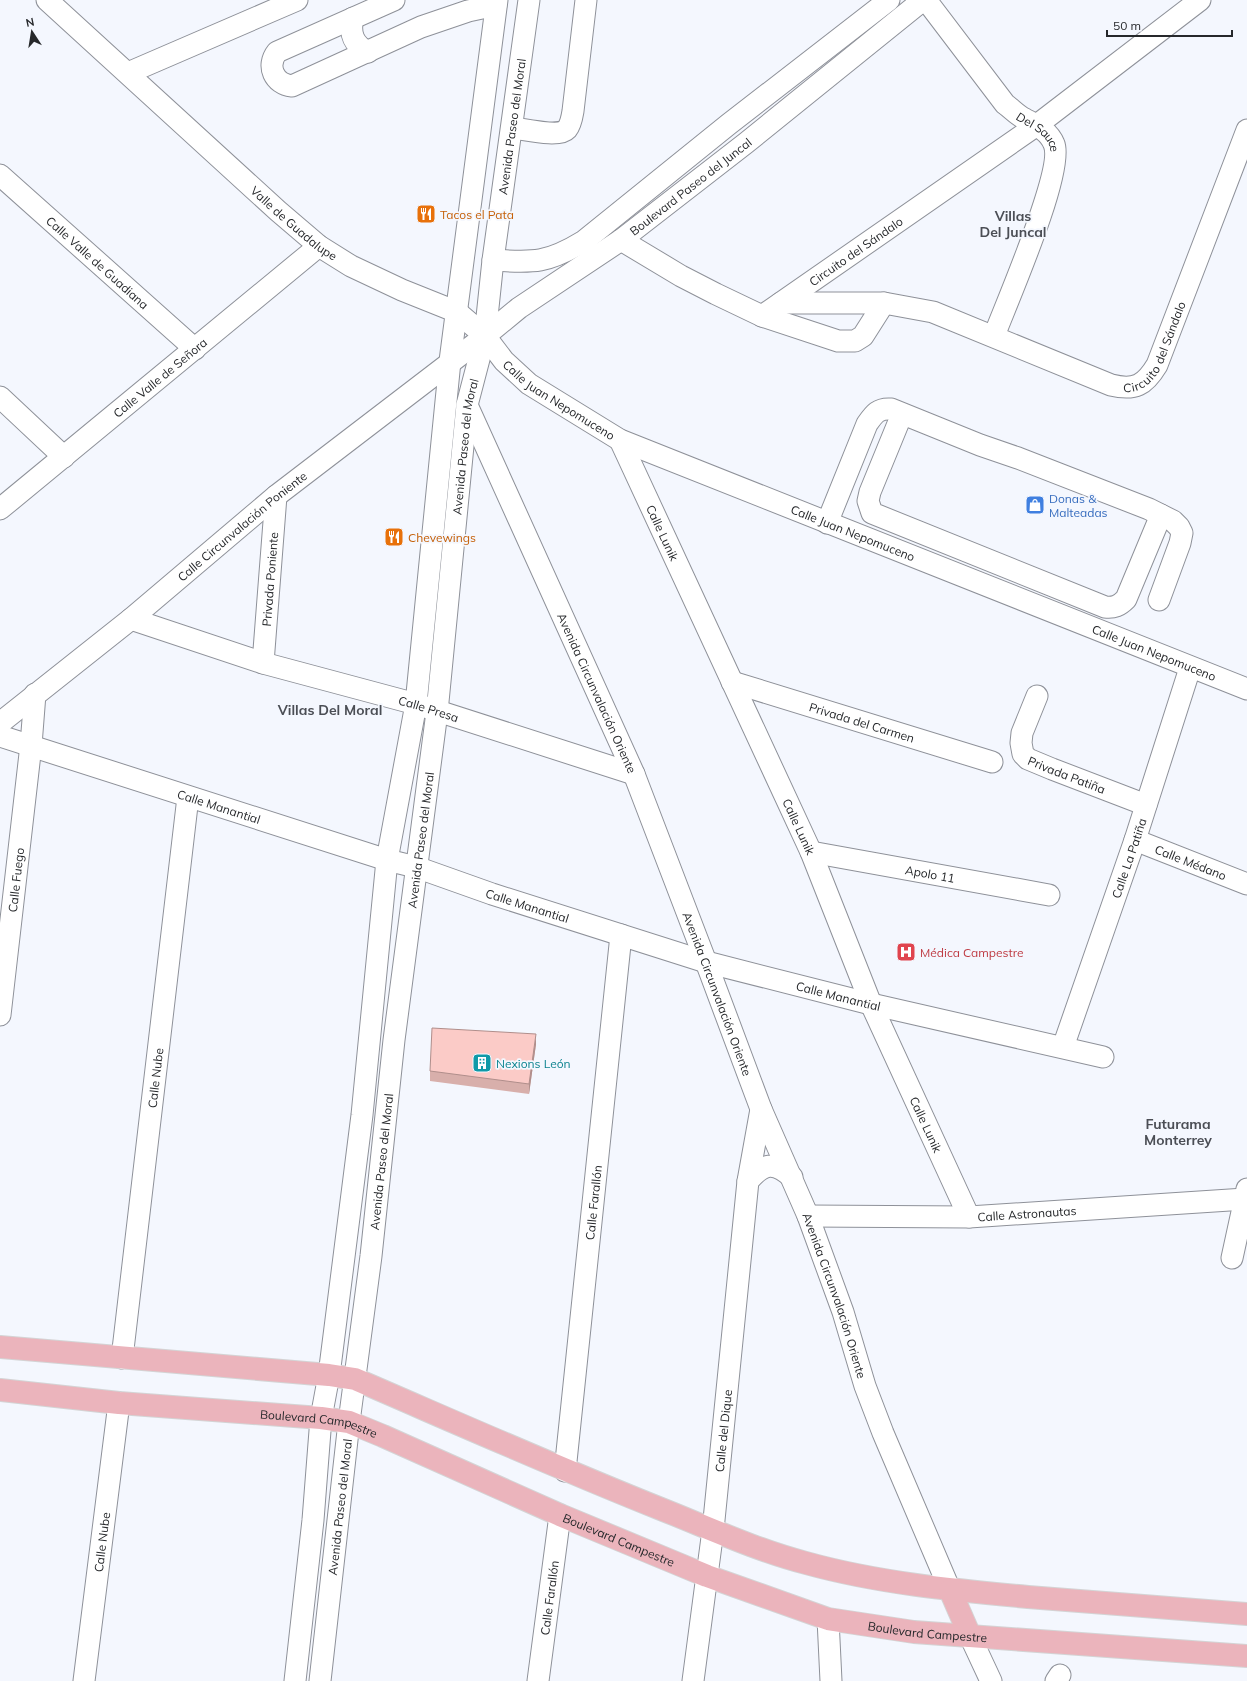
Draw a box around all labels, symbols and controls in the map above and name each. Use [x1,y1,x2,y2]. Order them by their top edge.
north arrow [12,12,52,52]
scale bar [1107,12,1232,38]
text: N [24,15,35,30]
text: 50 m [1113,18,1141,33]
street label: Avenida Paseo del Moral [495,58,528,196]
street label: Del Sauce [1014,108,1063,153]
street label: Boulevard Paseo del Juncal [626,134,754,238]
street label: Valle de Guadalupe [248,183,340,263]
restaurant icon: Tacos el Pata [415,203,437,225]
place label: Tacos el Pata [440,207,514,222]
district label: Villas Del Juncal [979,207,1047,241]
street label: Calle Valle de Guadiana [43,213,152,312]
street label: Circuito del Sándalo [806,213,906,289]
street label: Circuito del Sándalo [1123,299,1188,395]
street label: Calle Valle de Señora [110,334,210,420]
street label: Calle Juan Nepomuceno [500,357,618,443]
street label: Avenida Paseo del Moral [449,377,481,515]
street label: Calle Circunvalación Poniente [174,468,310,584]
place label: Donas & Malteadas [1049,491,1108,520]
shop icon: Donas & Malteadas [1024,494,1046,516]
street label: Calle Juan Nepomuceno [789,501,917,564]
street label: Calle Lunik [643,502,683,564]
restaurant icon: Chevewings [383,526,405,548]
place label: Chevewings [408,530,476,545]
street label: Privada Poniente [258,532,281,627]
street label: Avenida Circunvalación Oriente [555,610,640,775]
street label: Calle Juan Nepomuceno [1090,621,1219,684]
street label: Calle Presa [397,692,461,725]
street label: Privada del Carmen [808,699,916,745]
district label: Villas Del Moral [277,701,382,719]
street label: Privada Patiña [1026,752,1108,796]
street label: Avenida Paseo del Moral [404,771,437,909]
street label: Calle Manantial [176,786,263,827]
street label: Calle Lunik [780,796,819,858]
street label: Calle La Patiña [1108,816,1149,900]
street label: Calle Médano [1153,841,1229,883]
street label: Calle Fuego [4,847,27,913]
street label: Apolo 11 [904,862,956,885]
street label: Calle Manantial [484,885,571,925]
street label: Avenida Circunvalación Oriente [680,909,755,1078]
hospital icon: Médica Campestre [895,941,917,963]
place label: Médica Campestre [920,945,1023,960]
street label: Calle Manantial [795,978,882,1013]
street label: Calle Nube [144,1047,166,1109]
building icon: Nexions León [471,1052,493,1074]
place label: Nexions León [496,1056,571,1071]
street label: Avenida Paseo del Moral [366,1093,396,1231]
street label: Calle Lunik [907,1094,946,1155]
district label: Futurama Monterrey [1144,1115,1212,1149]
street label: Calle Farallón [582,1164,604,1241]
street label: Calle Astronautas [977,1203,1077,1224]
street label: Avenida Circunvalación Oriente [800,1210,870,1380]
street label: Calle del Dique [711,1389,735,1473]
street label: Boulevard Campestre [259,1406,380,1440]
street label: Avenida Paseo del Moral [324,1438,355,1576]
street label: Boulevard Campestre [561,1510,677,1569]
street label: Calle Nube [90,1511,113,1573]
street label: Calle Farallón [537,1559,561,1636]
street label: Boulevard Campestre [867,1618,988,1645]

